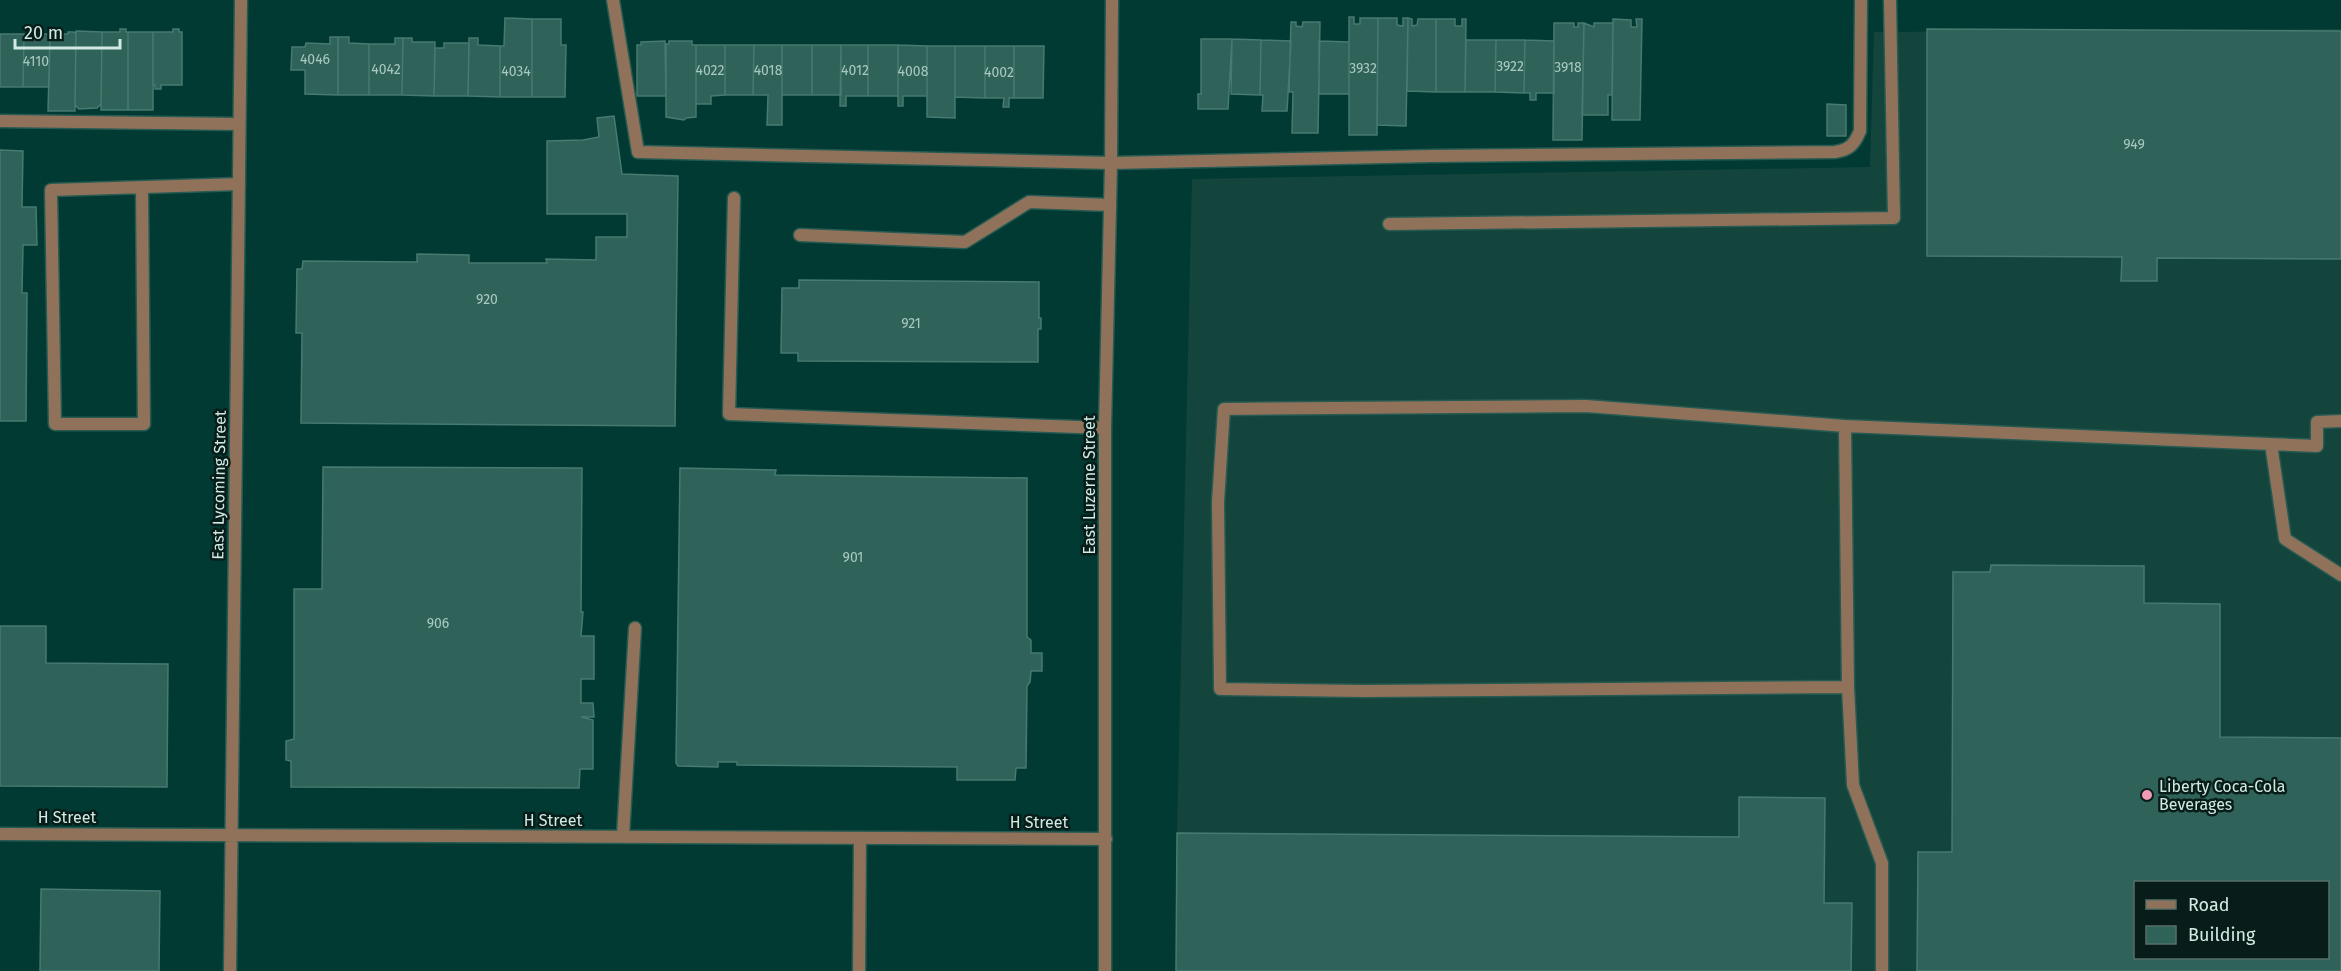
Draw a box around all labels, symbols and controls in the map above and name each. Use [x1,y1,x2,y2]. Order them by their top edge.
scale bar [15,12,120,50]
text: 20 m [24,22,63,44]
house number: 4046 [300,51,330,68]
house number: 4110 [23,53,49,70]
house number: 3922 [1496,58,1524,75]
house number: 3918 [1554,59,1582,76]
house number: 3932 [1349,60,1377,77]
house number: 4042 [371,61,401,78]
house number: 4022 [696,62,725,79]
house number: 4018 [754,62,783,79]
house number: 4012 [841,62,869,79]
house number: 4034 [501,63,531,80]
house number: 4008 [898,63,929,80]
house number: 4002 [984,64,1014,81]
house number: 949 [2123,136,2145,153]
house number: 920 [476,291,498,308]
house number: 921 [901,315,921,332]
street label: East Lycoming Street [208,410,230,560]
street label: East Luzerne Street [1080,415,1099,554]
house number: 901 [843,549,863,566]
house number: 906 [427,615,449,632]
place label: Liberty Coca-Cola Beverages [2159,777,2285,814]
marker: Liberty Coca-Cola Beverages [2140,788,2154,802]
street label: H Street [38,808,96,827]
street label: H Street [524,811,582,830]
street label: H Street [1010,813,1068,832]
legend [2134,881,2329,959]
text: Road [2188,894,2230,916]
text: Building [2188,924,2256,946]

